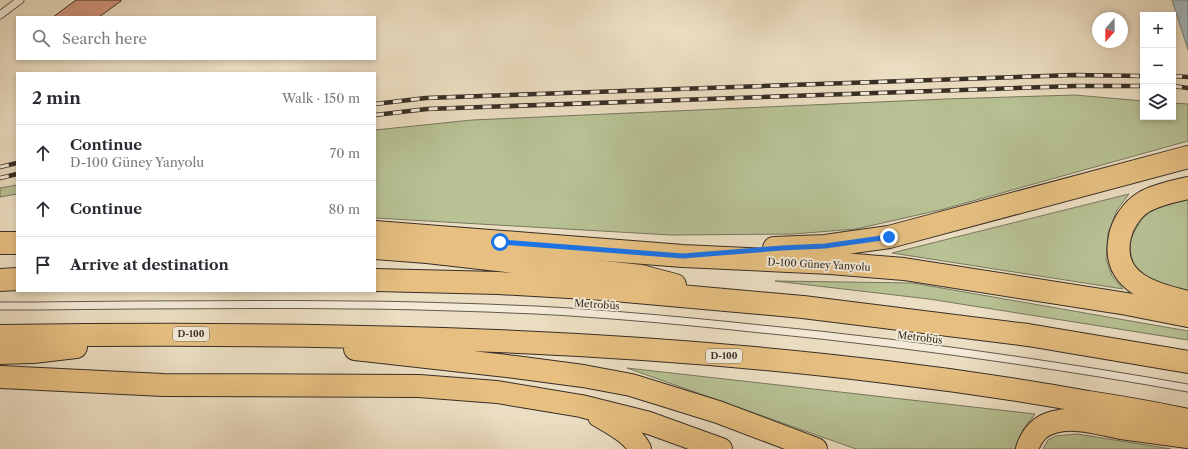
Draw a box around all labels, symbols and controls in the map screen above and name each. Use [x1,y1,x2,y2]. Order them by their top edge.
north arrow [1092,12,1128,48]
map controls [1140,12,1176,120]
button: + [1140,12,1176,48]
search box [16,16,376,60]
icon: search [30,27,52,49]
text: Search here [62,29,147,48]
button: − [1140,48,1176,84]
button: layers [1140,84,1176,120]
text: 2 min [32,88,81,108]
text: Walk · 150 m [282,90,360,106]
text: Continue [70,135,142,154]
icon: ahead [32,142,54,164]
text: 70 m [330,145,360,161]
text: D-100 Güney Yanyolu [70,154,204,170]
icon: ahead [32,198,54,220]
text: Continue [70,199,142,218]
text: 80 m [328,201,360,217]
route end [880,228,898,246]
route start [491,233,509,251]
icon: arrive [32,254,54,276]
text: Arrive at destination [70,255,229,274]
street label: D-100 Güney Yanyolu [767,255,871,274]
street label: Metrobüs [574,296,620,313]
road number: D-100 [173,327,209,341]
street label: Metrobüs [897,328,943,347]
road number: D-100 [706,349,742,363]

